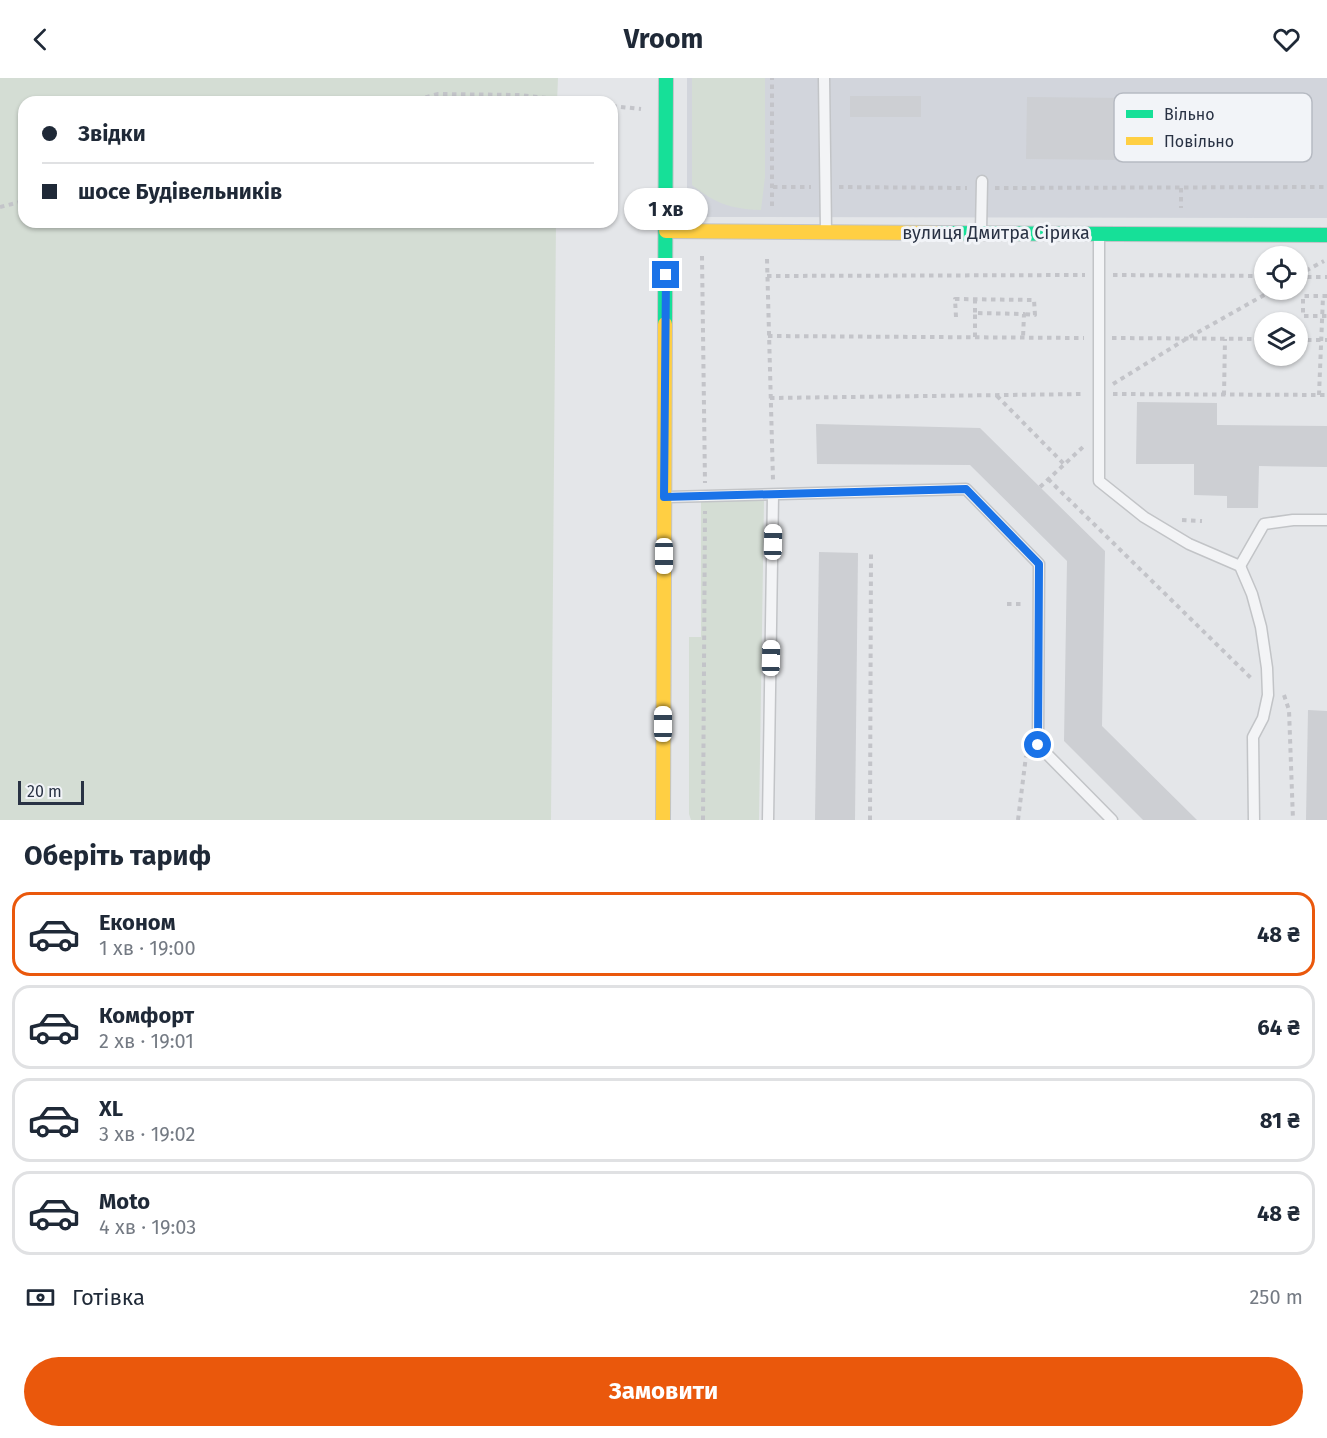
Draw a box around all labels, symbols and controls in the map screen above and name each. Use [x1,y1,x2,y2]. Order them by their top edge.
icon: back [24,23,57,56]
text: Vroom [624,23,703,55]
icon: heart [1270,23,1303,56]
legend [1114,93,1312,162]
text: Вільно [1164,105,1215,124]
text: Звідки [78,120,146,147]
text: Повільно [1164,132,1234,151]
text: шосе Будівельників [78,178,282,205]
callout: 1 хв [624,188,708,230]
text: 1 хв [648,197,684,221]
street label: вулиця Дмитра Сірика [902,222,1090,244]
map controls [1254,246,1308,366]
button: locate [1254,246,1308,300]
route end [652,261,679,288]
button: layers [1254,312,1308,366]
car [764,524,782,560]
car [655,538,673,574]
car [762,640,780,676]
car [654,706,672,742]
route start [1024,731,1051,758]
scale bar [18,778,84,806]
text: 20 m [27,782,62,801]
text: Оберіть тариф [24,840,211,872]
icon: car [27,907,81,961]
text: Економ [99,909,176,936]
text: 48 ₴ [1257,921,1300,948]
text: 1 хв · 19:00 [99,936,196,960]
icon: car [27,1000,81,1054]
text: Комфорт [99,1002,194,1029]
text: 64 ₴ [1257,1014,1300,1041]
text: 2 хв · 19:01 [99,1029,194,1053]
icon: car [27,1093,81,1147]
text: XL [99,1095,123,1122]
text: 81 ₴ [1260,1107,1300,1134]
text: 3 хв · 19:02 [99,1122,195,1146]
icon: car [27,1186,81,1240]
text: Moto [99,1188,150,1215]
text: 48 ₴ [1257,1200,1300,1227]
text: 4 хв · 19:03 [99,1215,196,1239]
icon: cash [24,1281,57,1314]
text: Готівка [72,1284,145,1311]
text: 250 m [1249,1285,1303,1309]
button: Замовити [24,1357,1303,1426]

